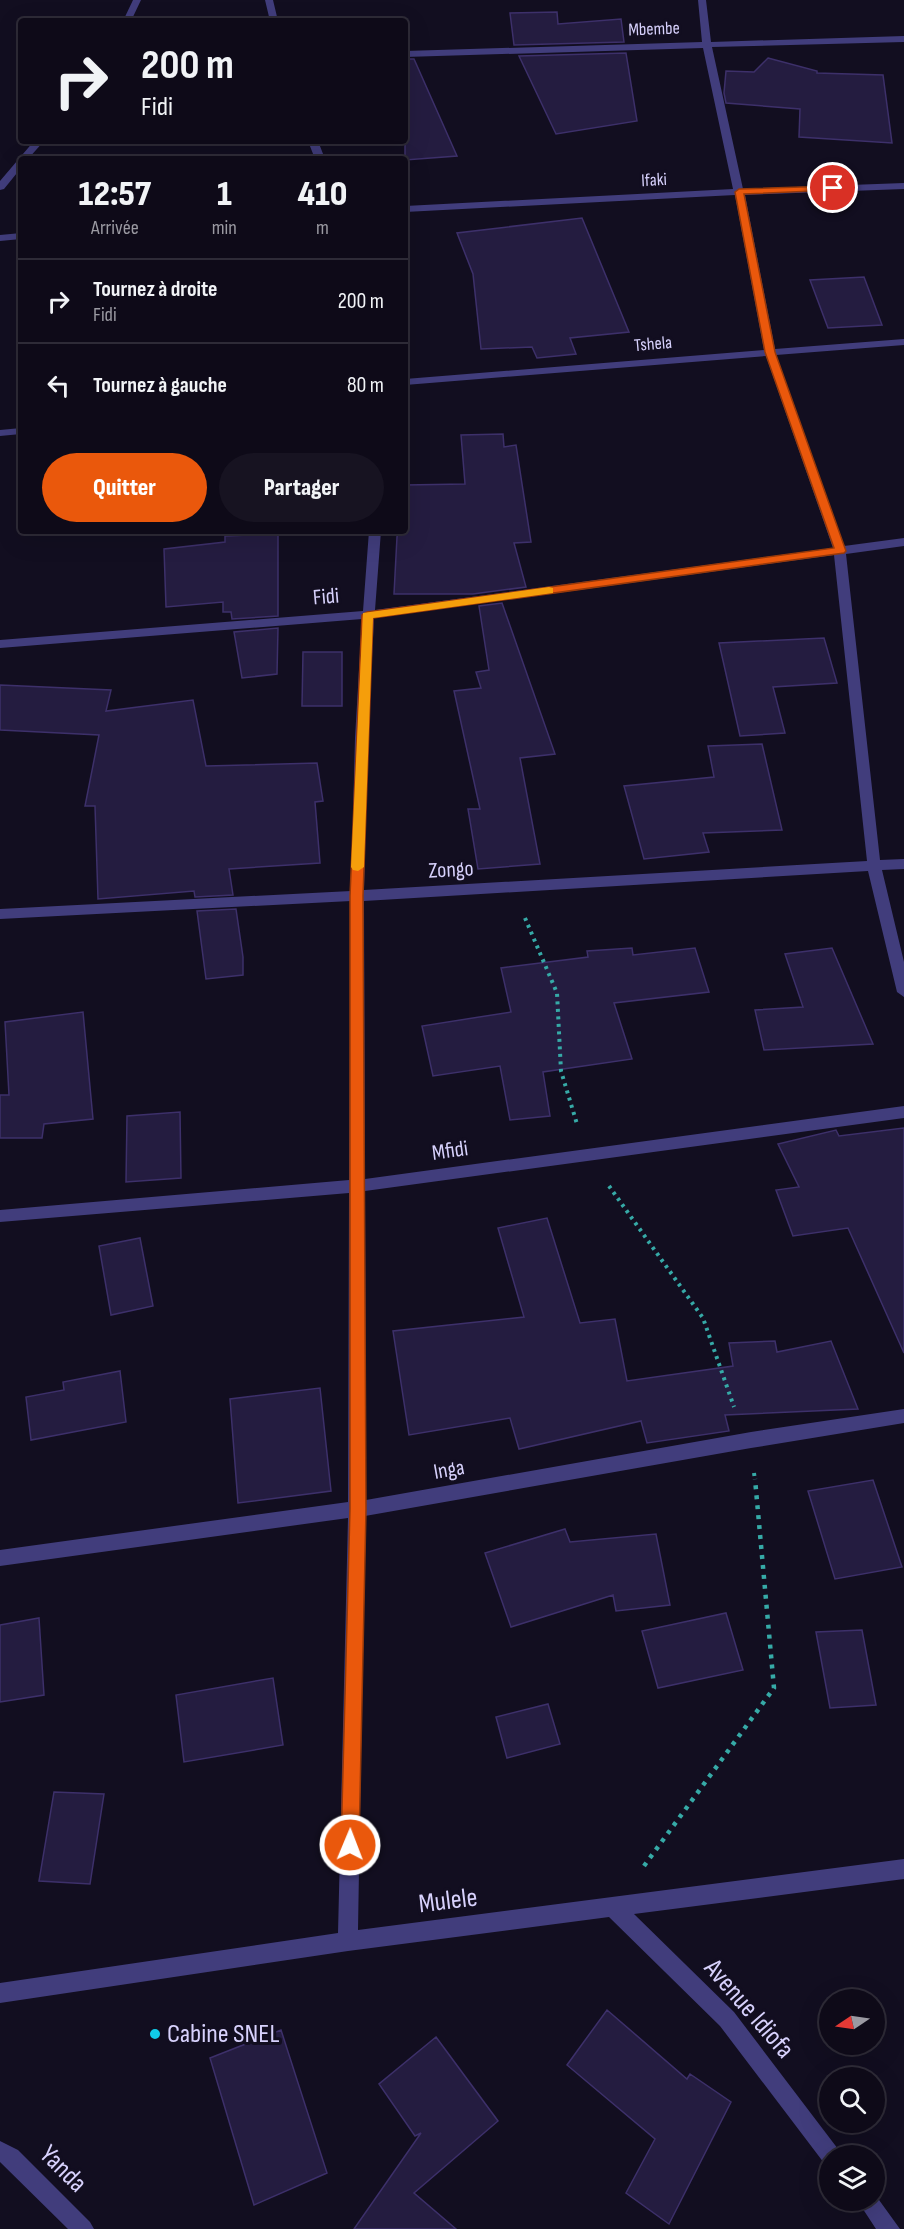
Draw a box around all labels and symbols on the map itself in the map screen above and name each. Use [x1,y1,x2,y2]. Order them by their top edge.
street label: Mbembe [628,18,680,40]
pin [807,162,858,213]
street label: Ifaki [641,169,667,191]
street label: Tshela [633,332,673,356]
street label: Fidi [312,582,340,612]
street label: Zongo [428,855,474,885]
street label: Mfidi [430,1135,470,1167]
street label: Inga [431,1454,467,1486]
position arrow [318,1813,382,1877]
street label: Mulele [417,1882,479,1920]
street label: Avenue Idiofa [697,1952,801,2065]
north arrow [819,1989,885,2055]
place label: Cabine SNEL [167,2018,279,2050]
marker: Cabine SNEL [148,2027,162,2041]
street label: Yanda [33,2139,93,2199]

